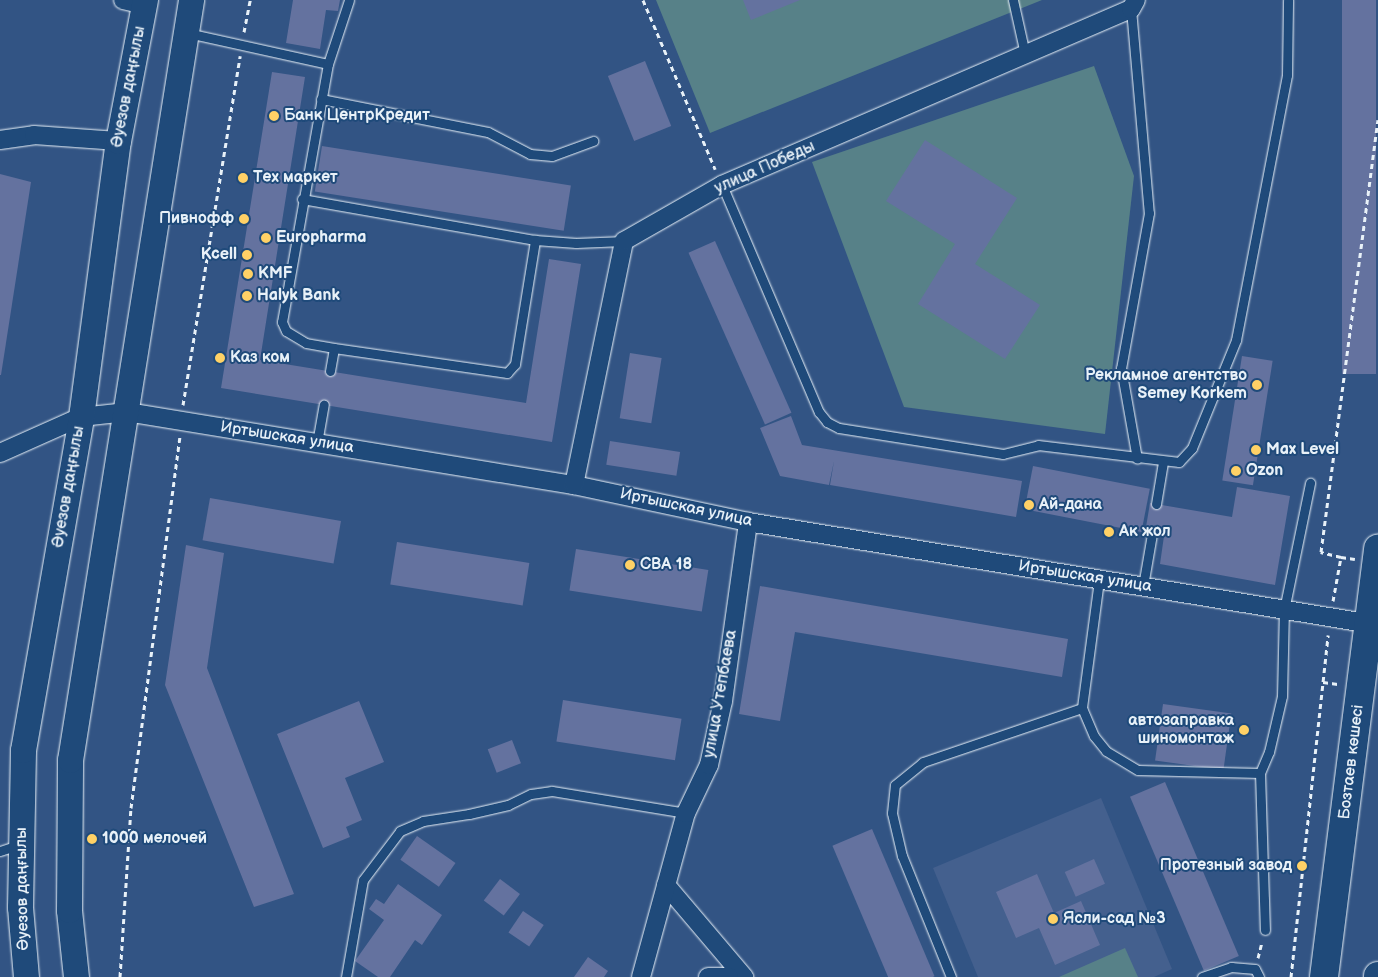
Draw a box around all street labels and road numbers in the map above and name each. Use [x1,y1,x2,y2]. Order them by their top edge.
street label: Әуезов даңғылы [108,25,150,149]
street label: улица Победы [712,137,818,199]
street label: Иртышская улица [219,418,355,458]
street label: Әуезов даңғылы [49,425,89,549]
street label: Иртышская улица [618,485,754,531]
street label: Иртышская улица [1017,557,1153,597]
street label: улица Утепбаева [700,629,742,759]
street label: Бозтаев көшесі [1335,704,1369,820]
street label: Әуезов даңғылы [12,827,34,951]

